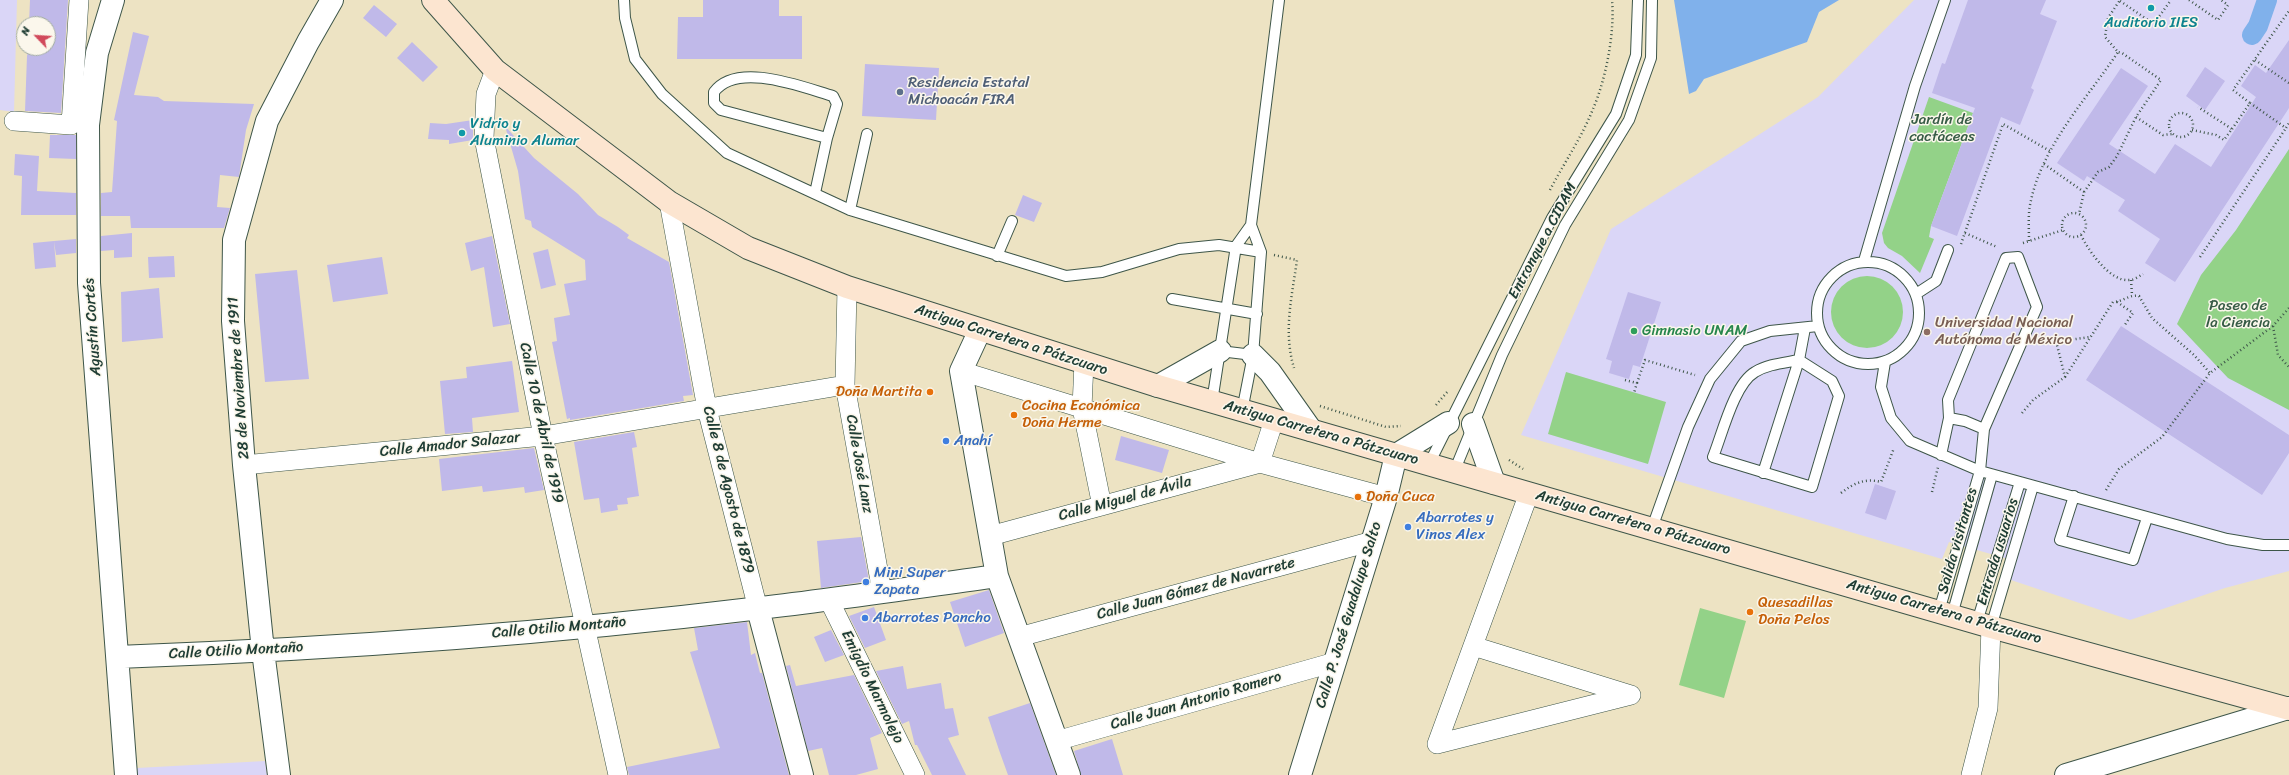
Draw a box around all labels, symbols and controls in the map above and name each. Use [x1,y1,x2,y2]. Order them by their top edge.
marker: Auditorio IIES [2146,3,2156,13]
place label: Auditorio IIES [2104,14,2198,32]
north arrow [16,16,56,56]
text: N [15,24,36,39]
place label: Residencia Estatal Michoacán FIRA [908,74,1029,109]
marker: Residencia Estatal Michoacán FIRA [895,87,905,97]
park label: Jardín de cactáceas [1909,111,1975,146]
place label: Vidrio y Aluminio Alumar [470,115,579,150]
marker: Vidrio y Aluminio Alumar [457,128,467,138]
street label: Entronque a CIDAM [1505,180,1581,302]
street label: Agustín Cortés [81,277,105,377]
street label: 28 de Noviembre de 1911 [224,296,254,460]
park label: Paseo de la Ciencia [2206,297,2270,332]
street label: Antigua Carretera a Pátzcuaro [912,300,1110,380]
place label: Universidad Nacional Autónoma de México [1935,314,2073,349]
place label: Gimnasio UNAM [1642,322,1747,340]
marker: Gimnasio UNAM [1629,326,1639,336]
marker: Universidad Nacional Autónoma de México [1922,327,1932,337]
street label: Calle 10 de Abril de 1919 [515,341,567,505]
place label: Doña Martita [836,383,922,401]
marker: Doña Martita [925,387,935,397]
place label: Cocina Económica Doña Herme [1022,397,1140,432]
street label: Antigua Carretera a Pátzcuaro [1222,397,1420,469]
street label: Calle 8 de Agosto de 1879 [698,404,758,576]
marker: Cocina Económica Doña Herme [1009,410,1019,420]
street label: Calle José Lanz [841,413,877,515]
street label: Calle Amador Salazar [379,429,521,461]
place label: Anahí [954,432,991,450]
marker: Anahí [941,436,951,446]
street label: Calle Miguel de Ávila [1057,473,1193,525]
street label: Salida visitantes [1934,486,1982,596]
street label: Antigua Carretera a Pátzcuaro [1534,487,1732,559]
place label: Doña Cuca [1366,488,1435,506]
marker: Doña Cuca [1353,492,1363,502]
street label: Entrada usuarios [1973,497,2023,607]
place label: Abarrotes y Vinos Alex [1416,509,1494,544]
street label: Calle P. José Guadalupe Salto [1312,520,1386,710]
marker: Abarrotes y Vinos Alex [1403,522,1413,532]
street label: Calle Juan Gómez de Navarrete [1095,554,1297,624]
place label: Mini Super Zapata [874,564,946,599]
street label: Antigua Carretera a Pátzcuaro [1845,576,2043,648]
marker: Mini Super Zapata [861,577,871,587]
place label: Quesadillas Doña Pelos [1758,594,1833,629]
marker: Quesadillas Doña Pelos [1745,607,1755,617]
place label: Abarrotes Pancho [873,609,991,627]
street label: Calle Otilio Montaño [491,613,627,643]
marker: Abarrotes Pancho [860,613,870,623]
street label: Emigdio Marmolejo [837,627,907,747]
street label: Calle Otilio Montaño [168,638,304,664]
street label: Calle Juan Antonio Romero [1109,668,1283,734]

